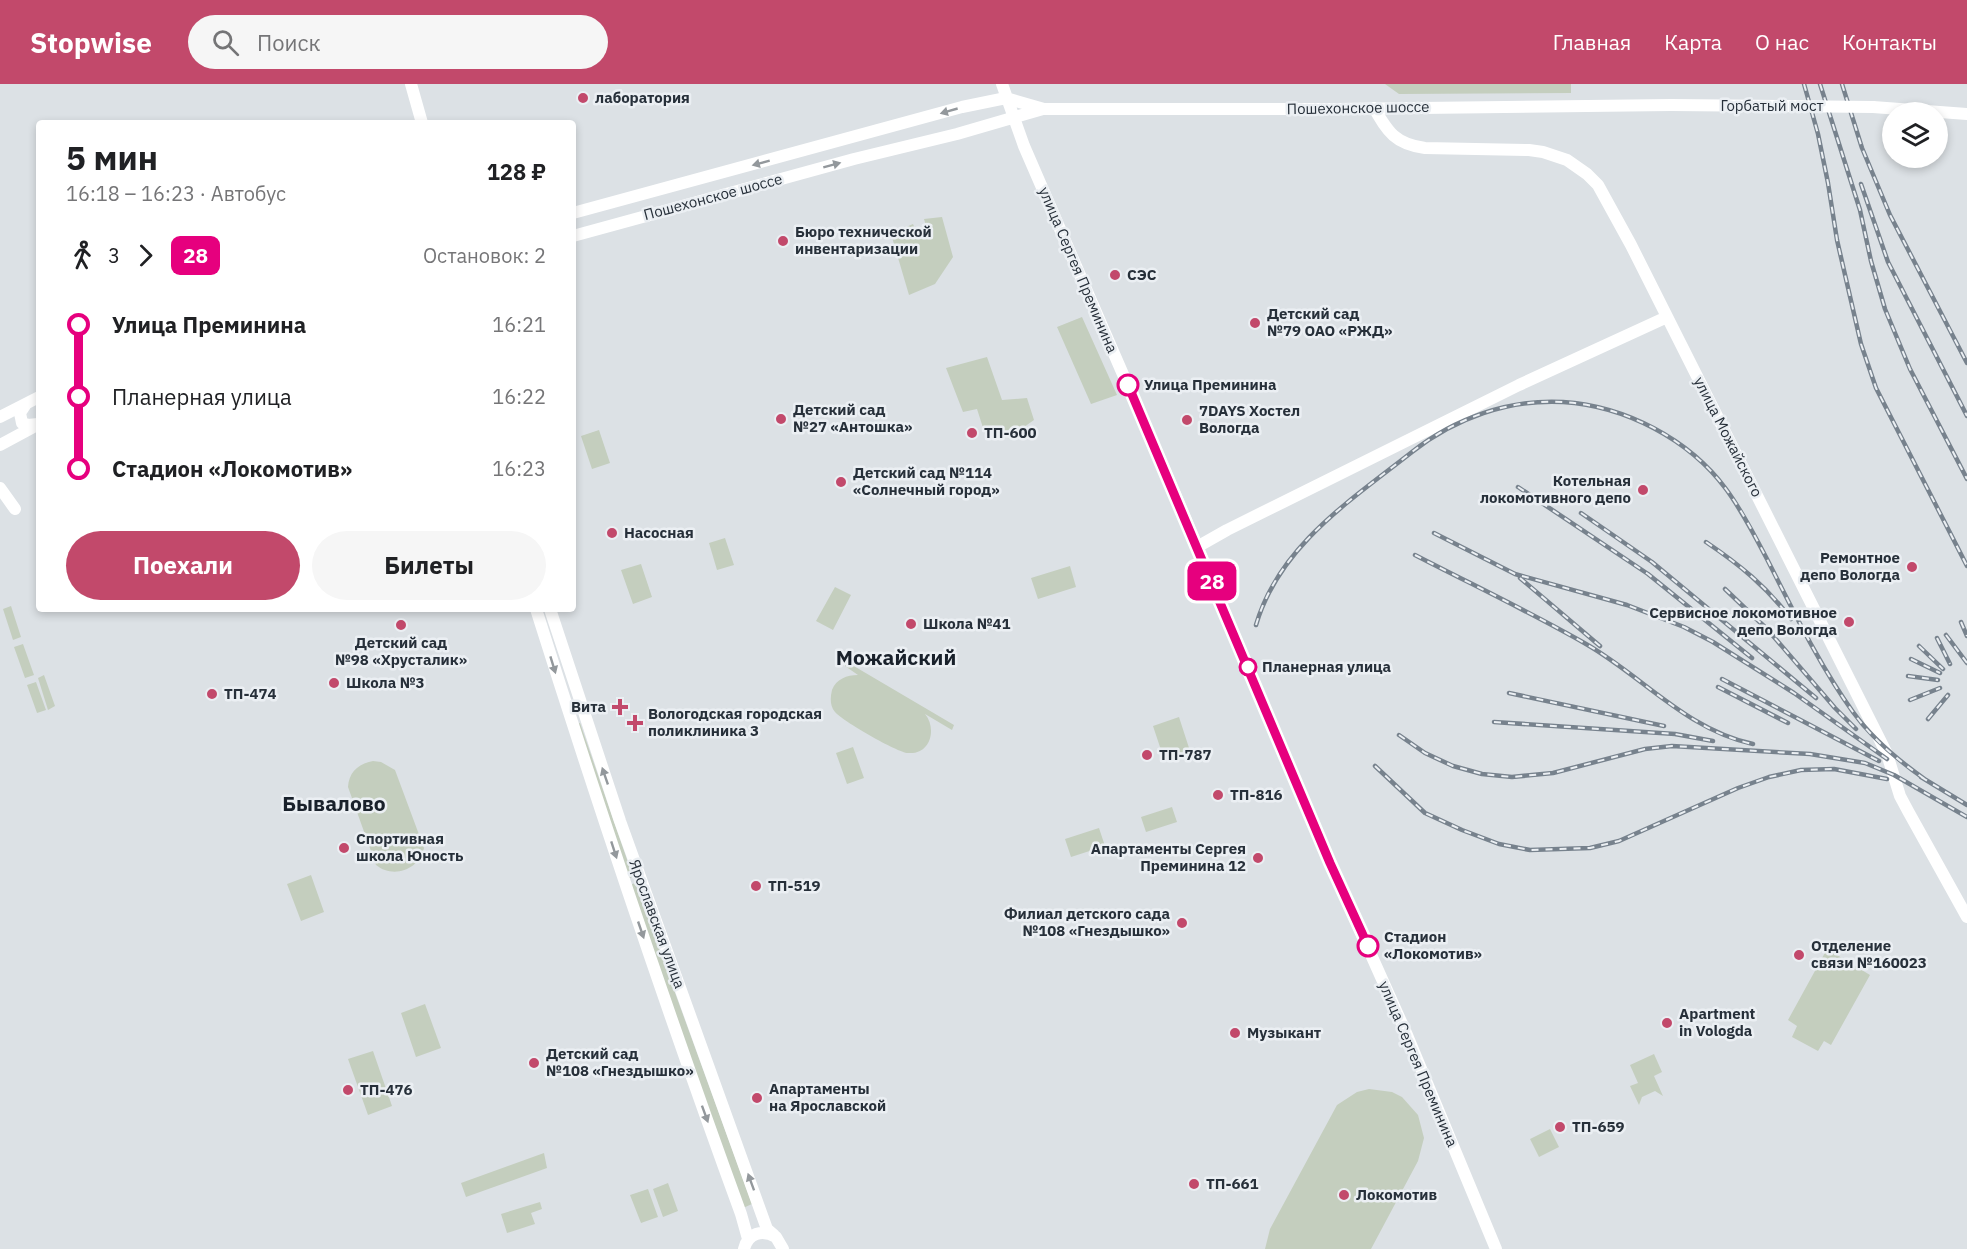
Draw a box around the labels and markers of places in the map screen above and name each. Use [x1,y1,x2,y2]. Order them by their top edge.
place label: лаборатория [595,88,690,107]
marker: лаборатория [576,91,590,105]
place label: Бюро технической инвентаризации [795,222,932,258]
marker: Бюро технической инвентаризации [776,234,790,248]
place label: СЭС [1127,265,1157,284]
marker: СЭС [1108,268,1122,282]
place label: Детский сад №79 ОАО «РЖД» [1267,304,1392,340]
marker: Детский сад №79 ОАО «РЖД» [1248,316,1262,330]
marker: Улица Преминина [1117,374,1139,396]
place label: Улица Преминина [1144,375,1277,394]
place label: Детский сад №27 «Антошка» [793,400,912,436]
place label: 7DAYS Хостел Вологда [1199,401,1300,437]
marker: Детский сад №27 «Антошка» [774,412,788,426]
marker: 7DAYS Хостел Вологда [1180,413,1194,427]
place label: ТП-600 [984,423,1036,442]
marker: ТП-600 [965,426,979,440]
place label: Детский сад №114 «Солнечный город» [853,463,1000,499]
place label: Котельная локомотивного депо [1480,471,1631,507]
marker: Детский сад №114 «Солнечный город» [834,475,848,489]
marker: Котельная локомотивного депо [1636,483,1650,497]
place label: Насосная [624,523,694,542]
marker: Насосная [605,526,619,540]
place label: Ремонтное депо Вологда [1800,548,1900,584]
marker: Ремонтное депо Вологда [1905,560,1919,574]
place label: Сервисное локомотивное депо Вологда [1649,603,1837,639]
place label: Школа №41 [923,614,1011,633]
marker: Сервисное локомотивное депо Вологда [1842,615,1856,629]
marker: Школа №41 [904,617,918,631]
marker: Детский сад №98 «Хрусталик» [394,618,408,632]
place label: Детский сад №98 «Хрусталик» [335,633,467,669]
place label: Планерная улица [1262,657,1392,676]
marker: Планерная улица [1239,658,1257,676]
place label: Школа №3 [346,673,425,692]
marker: Школа №3 [327,676,341,690]
place label: ТП-474 [224,684,276,703]
marker: ТП-474 [205,687,219,701]
place label: Вита [571,697,606,716]
marker: Вита [611,698,629,716]
place label: Вологодская городская поликлиника 3 [648,704,822,740]
marker: Вологодская городская поликлиника 3 [626,714,644,732]
place label: ТП-787 [1159,745,1211,764]
marker: ТП-787 [1140,748,1154,762]
place label: ТП-816 [1230,785,1282,804]
marker: ТП-816 [1211,788,1225,802]
place label: Спортивная школа Юность [356,829,464,865]
place label: Апартаменты Сергея Преминина 12 [1091,839,1246,875]
marker: Спортивная школа Юность [337,841,351,855]
marker: Апартаменты Сергея Преминина 12 [1251,851,1265,865]
place label: ТП-519 [768,876,820,895]
marker: ТП-519 [749,879,763,893]
place label: Филиал детского сада №108 «Гнездышко» [1004,904,1170,940]
marker: Филиал детского сада №108 «Гнездышко» [1175,916,1189,930]
place label: Стадион «Локомотив» [1384,927,1482,963]
marker: Стадион «Локомотив» [1357,935,1379,957]
place label: Отделение связи №160023 [1811,936,1927,972]
marker: Отделение связи №160023 [1792,948,1806,962]
place label: Apartment in Vologda [1679,1004,1756,1040]
marker: Apartment in Vologda [1660,1016,1674,1030]
place label: Музыкант [1247,1023,1322,1042]
marker: Музыкант [1228,1026,1242,1040]
place label: Детский сад №108 «Гнездышко» [546,1044,694,1080]
marker: Детский сад №108 «Гнездышко» [527,1056,541,1070]
place label: Апартаменты на Ярославской [769,1079,886,1115]
place label: ТП-476 [360,1080,412,1099]
marker: ТП-476 [341,1083,355,1097]
marker: Апартаменты на Ярославской [750,1091,764,1105]
place label: ТП-659 [1572,1117,1624,1136]
marker: ТП-659 [1553,1120,1567,1134]
place label: ТП-661 [1206,1174,1258,1193]
marker: ТП-661 [1187,1177,1201,1191]
place label: Локомотив [1356,1185,1438,1204]
marker: Локомотив [1337,1188,1351,1202]

